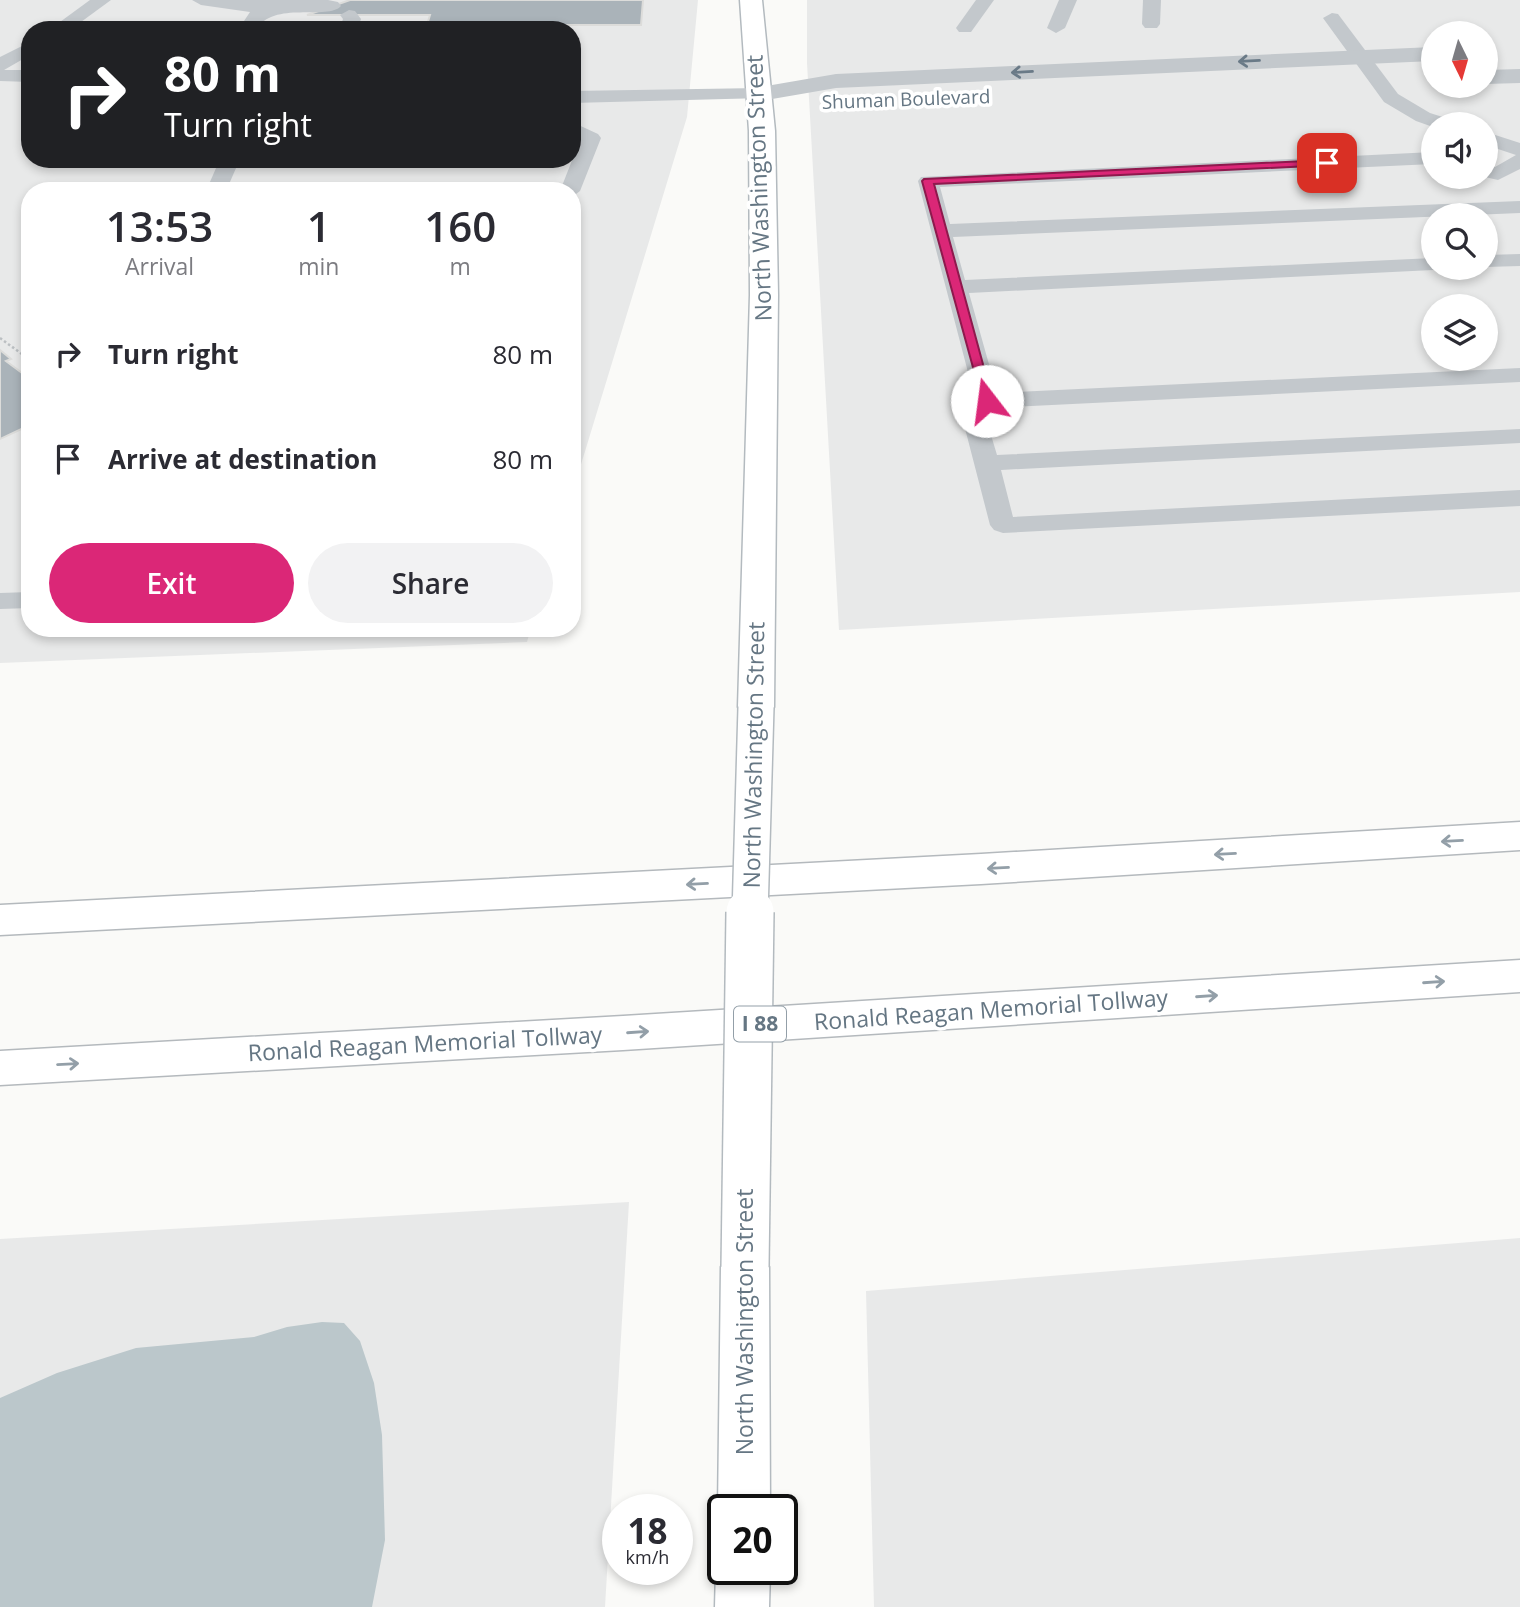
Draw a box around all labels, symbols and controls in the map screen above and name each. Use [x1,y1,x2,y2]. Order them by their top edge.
north arrow [1421,21,1498,98]
map controls [1421,21,1498,371]
text: 80 m [164,40,281,106]
icon: right [49,49,140,140]
street label: North Washington Street [737,54,779,322]
one-way arrow [1238,55,1261,68]
one-way arrow [1011,66,1034,79]
street label: Shuman Boulevard [821,83,991,115]
text: Turn right [164,103,312,146]
button: sound [1421,112,1498,189]
pin [1297,133,1357,193]
icon: arrive [1308,144,1346,182]
text: 13:53 [106,197,213,254]
text: 1 [307,197,331,254]
text: 160 [424,197,496,254]
button: search [1421,203,1498,280]
text: Arrival [125,250,194,282]
text: min [298,250,339,282]
text: m [450,250,471,282]
button: layers [1421,294,1498,371]
icon: right [49,335,87,373]
text: Turn right [108,336,239,372]
text: 80 m [492,336,553,372]
position arrow [950,364,1024,438]
icon: arrive [49,440,87,478]
text: Arrive at destination [108,441,377,477]
text: 80 m [492,441,553,477]
button: Exit [49,543,294,623]
button: Share [308,543,553,623]
street label: North Washington Street [735,621,771,889]
one-way arrow [1441,834,1464,847]
one-way arrow [1214,848,1237,861]
one-way arrow [987,862,1009,875]
one-way arrow [686,878,709,891]
one-way arrow [1422,975,1445,988]
street label: Ronald Reagan Memorial Tollway [813,981,1169,1037]
one-way arrow [1195,989,1218,1002]
road number: I 88 [734,1006,786,1042]
street label: Ronald Reagan Memorial Tollway [247,1018,603,1068]
one-way arrow [626,1025,649,1038]
one-way arrow [56,1057,79,1070]
street label: North Washington Street [728,1189,760,1455]
speed limit sign: 20 [707,1494,798,1585]
text: 18 [627,1507,668,1554]
text: km/h [626,1545,669,1569]

